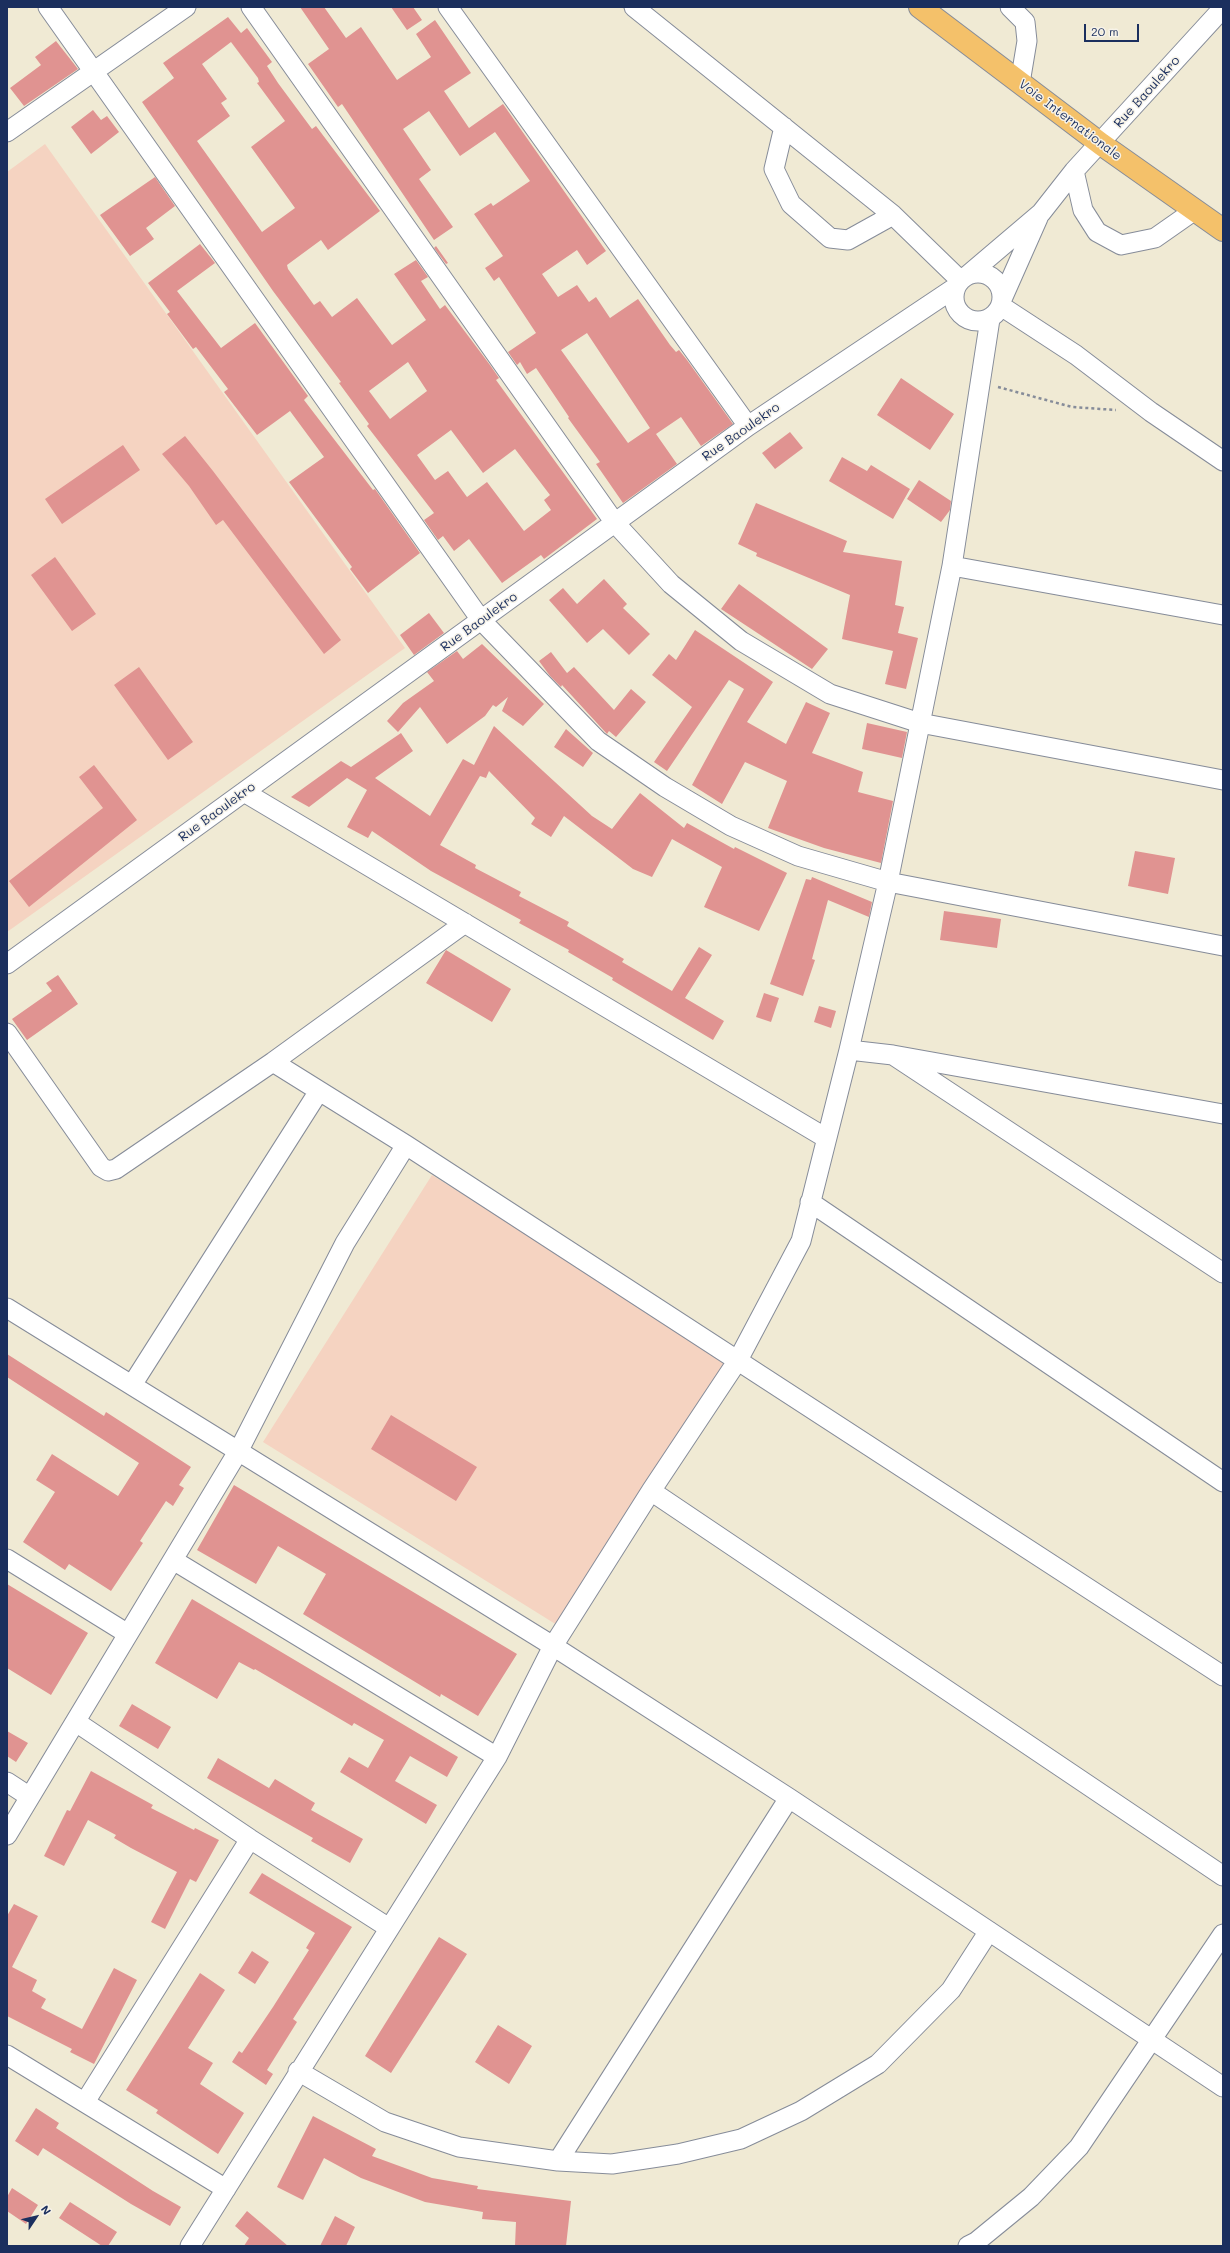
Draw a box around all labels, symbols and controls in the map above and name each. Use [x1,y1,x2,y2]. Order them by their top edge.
scale bar [1086,16,1141,42]
text: 20 m [1091,23,1119,39]
street label: Rue Baoulekro [1111,53,1183,131]
street label: Voie Internationale [1015,76,1125,164]
street label: Rue Baoulekro [699,399,783,465]
street label: Rue Baoulekro [438,589,520,655]
street label: Rue Baoulekro [176,779,258,845]
north arrow [16,2197,56,2237]
text: N [38,2202,55,2218]

